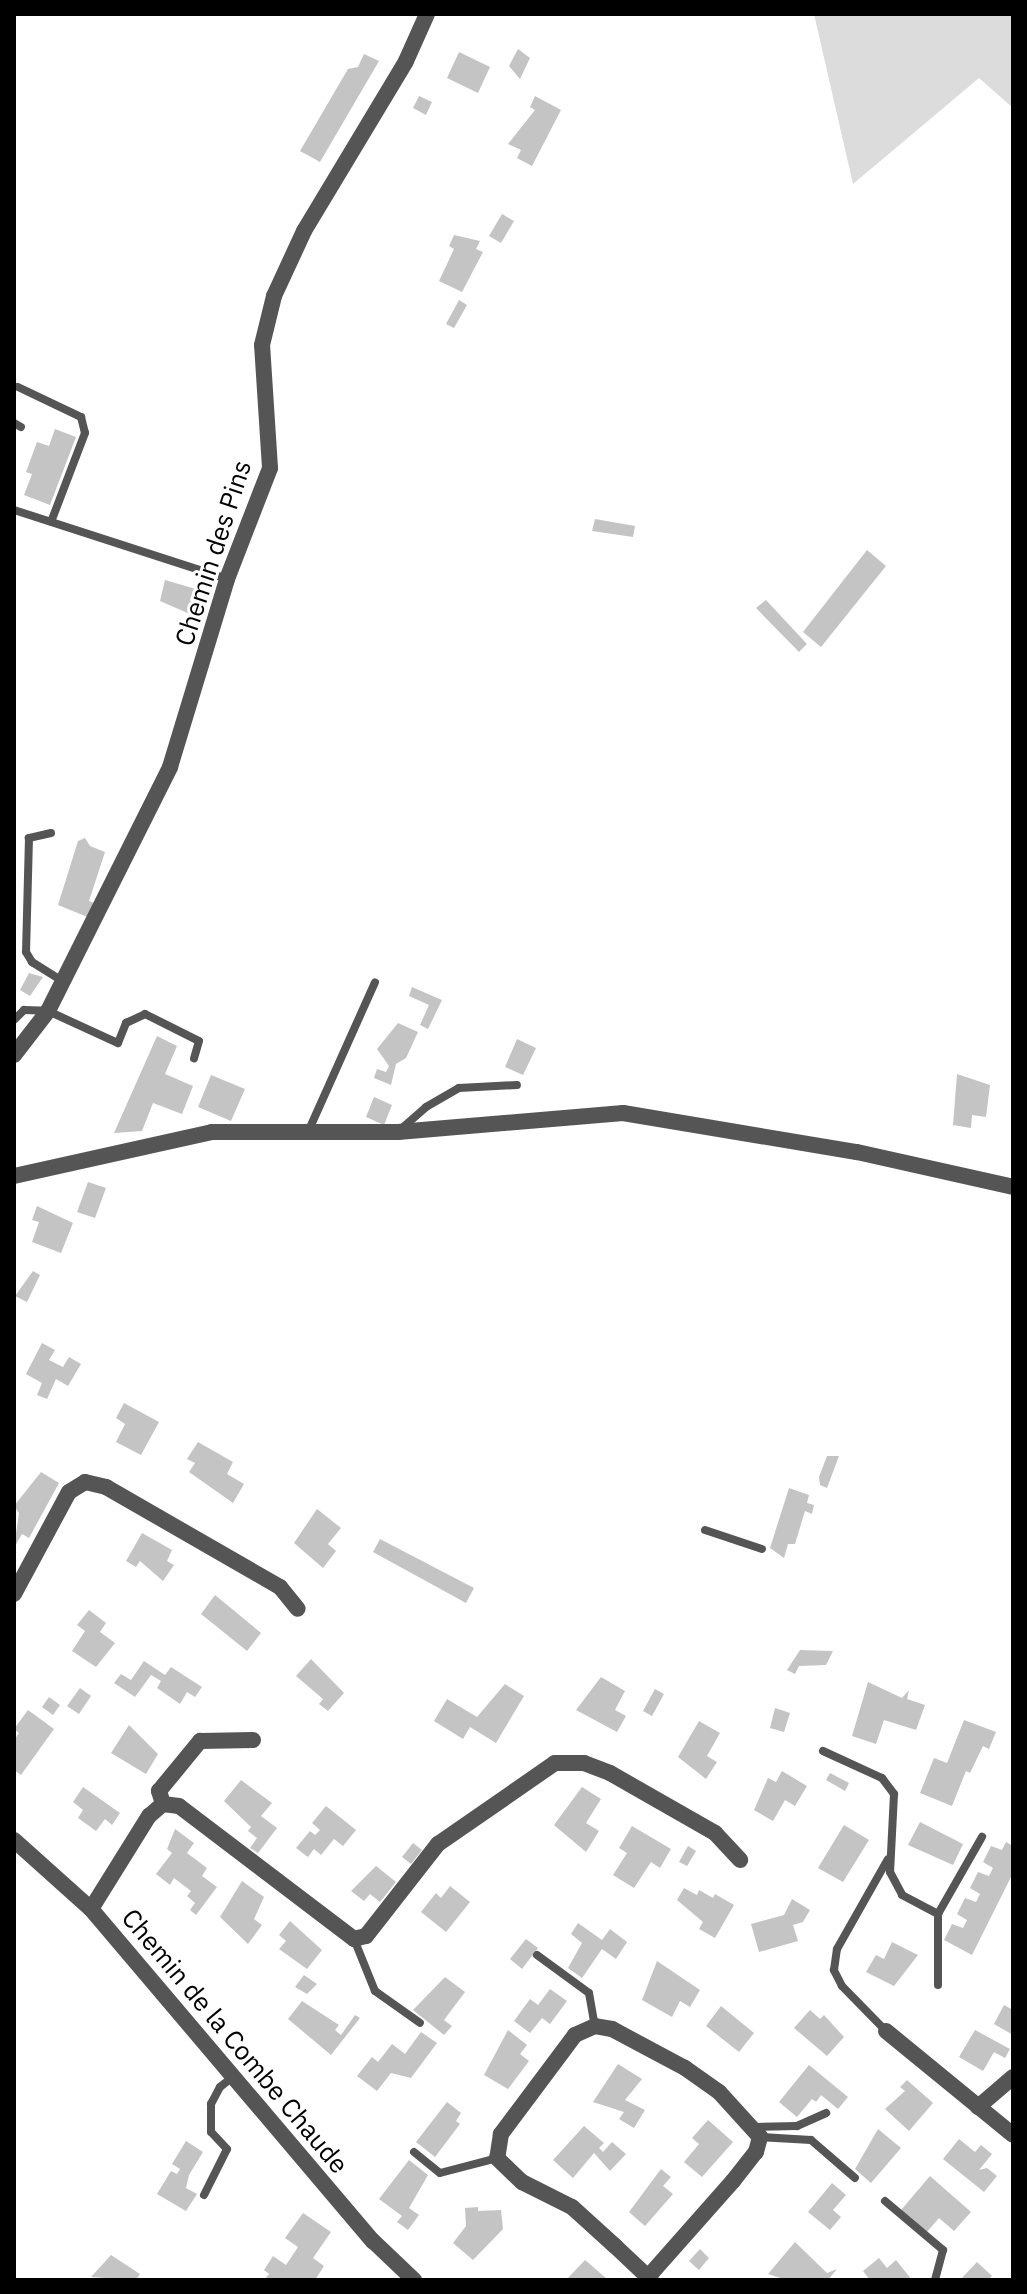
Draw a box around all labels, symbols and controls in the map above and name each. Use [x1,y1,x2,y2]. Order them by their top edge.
street label: Chemin des Pins [168,456,258,650]
street label: Chemin de la Combe Chaude [115,1902,355,2180]

